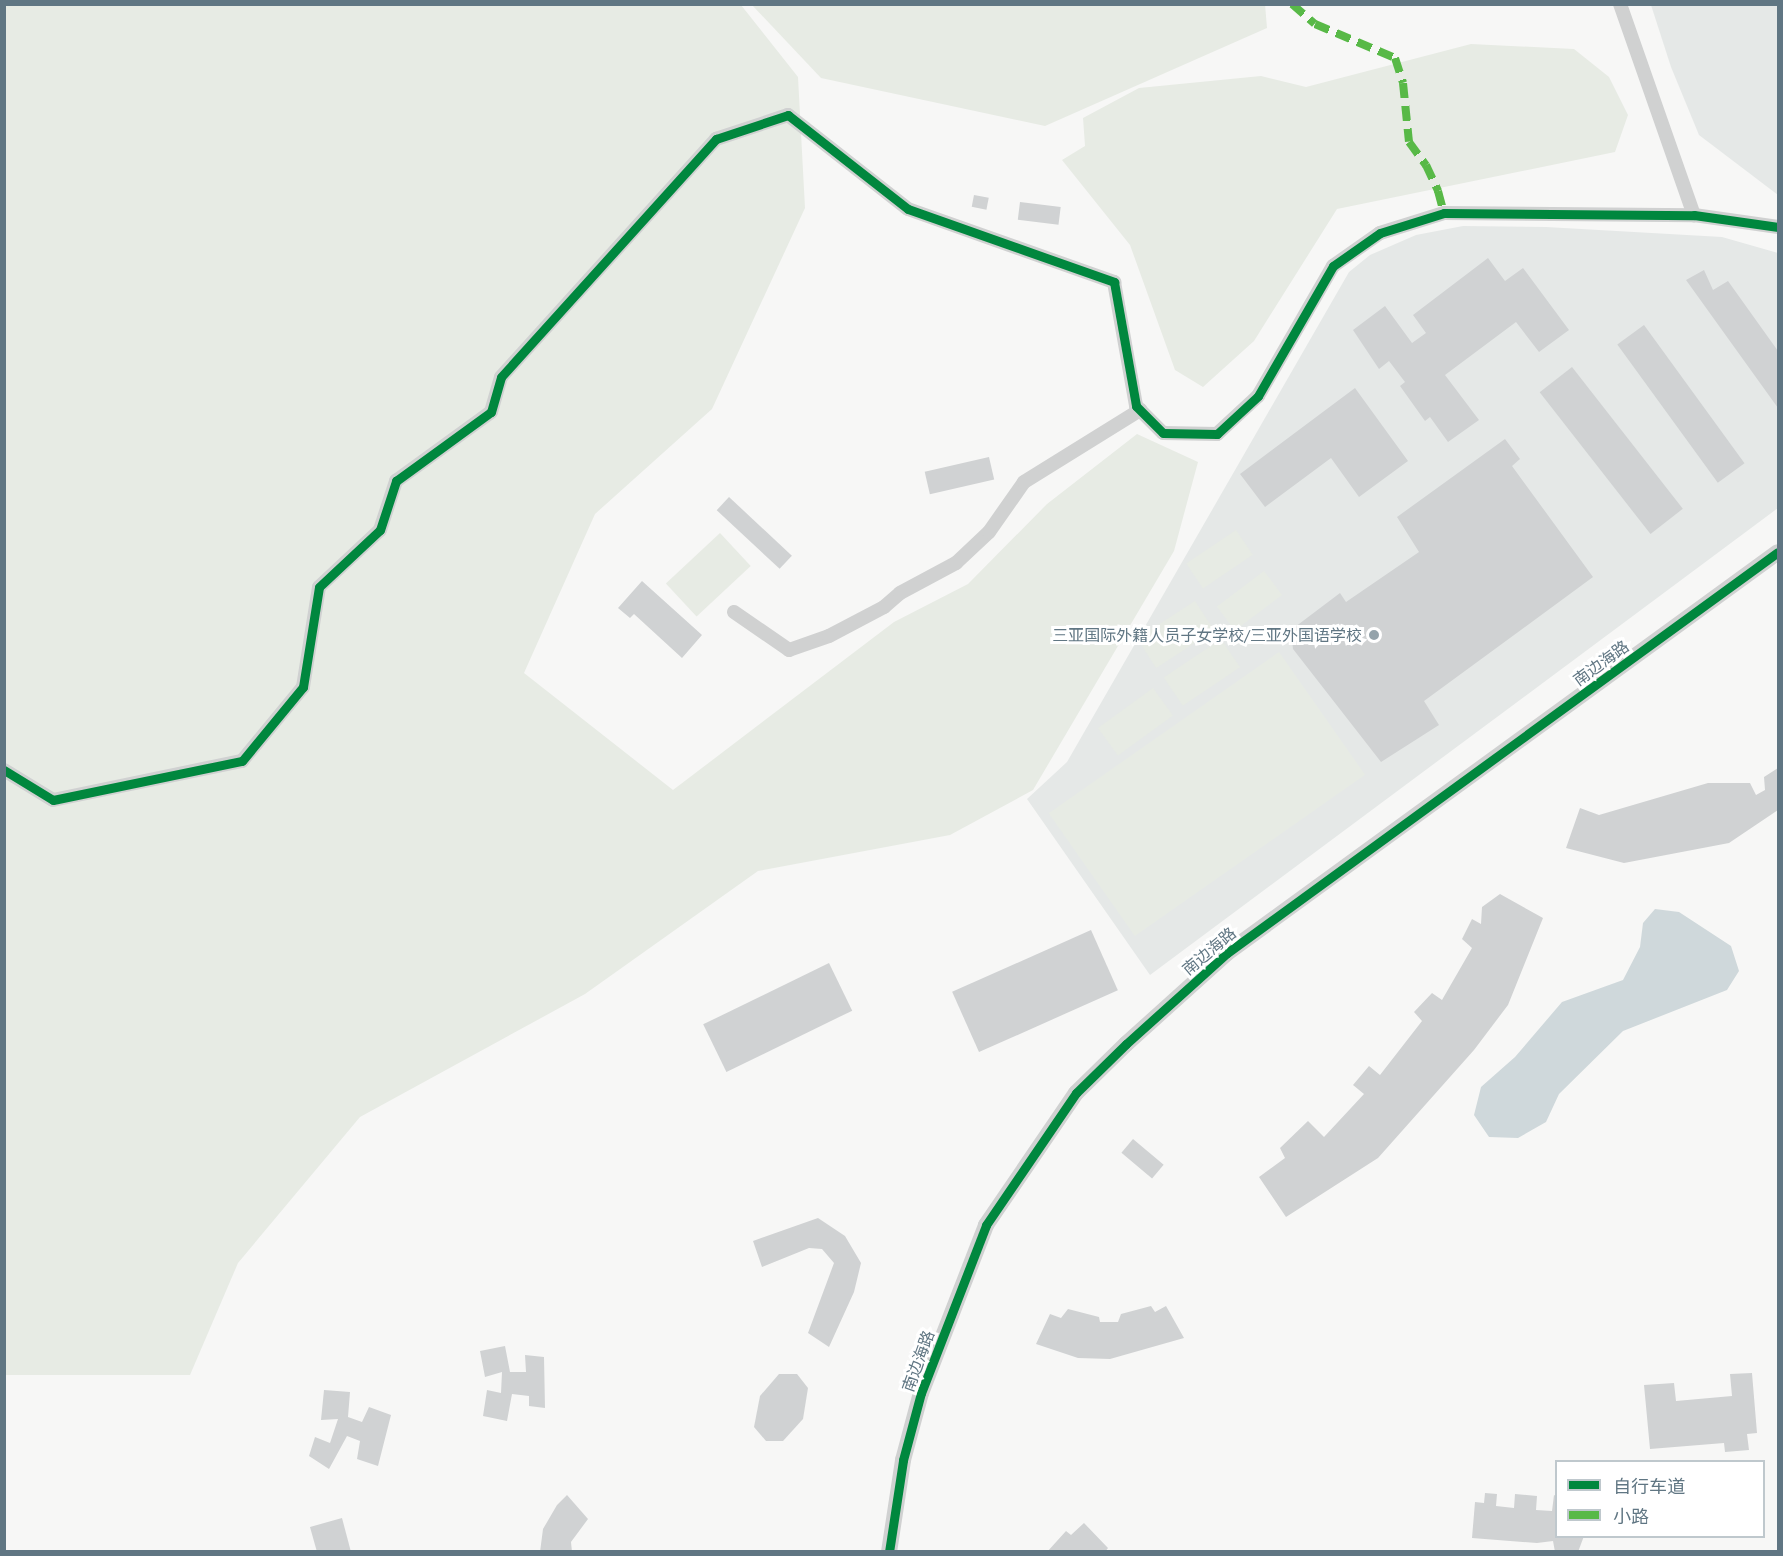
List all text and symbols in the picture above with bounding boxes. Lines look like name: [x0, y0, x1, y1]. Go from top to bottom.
place label: 三亚国际外籍人员子女学校/三亚外国语学校: [1052, 625, 1362, 645]
marker: 三亚国际外籍人员子女学校/三亚外国语学校: [1367, 628, 1381, 642]
street label: 南边海路: [1569, 636, 1633, 690]
street label: 南边海路: [1178, 923, 1240, 979]
street label: 南边海路: [898, 1328, 938, 1394]
legend: [1555, 1460, 1765, 1538]
text: 自行车道: [1613, 1475, 1685, 1498]
text: 小路: [1613, 1505, 1649, 1528]

